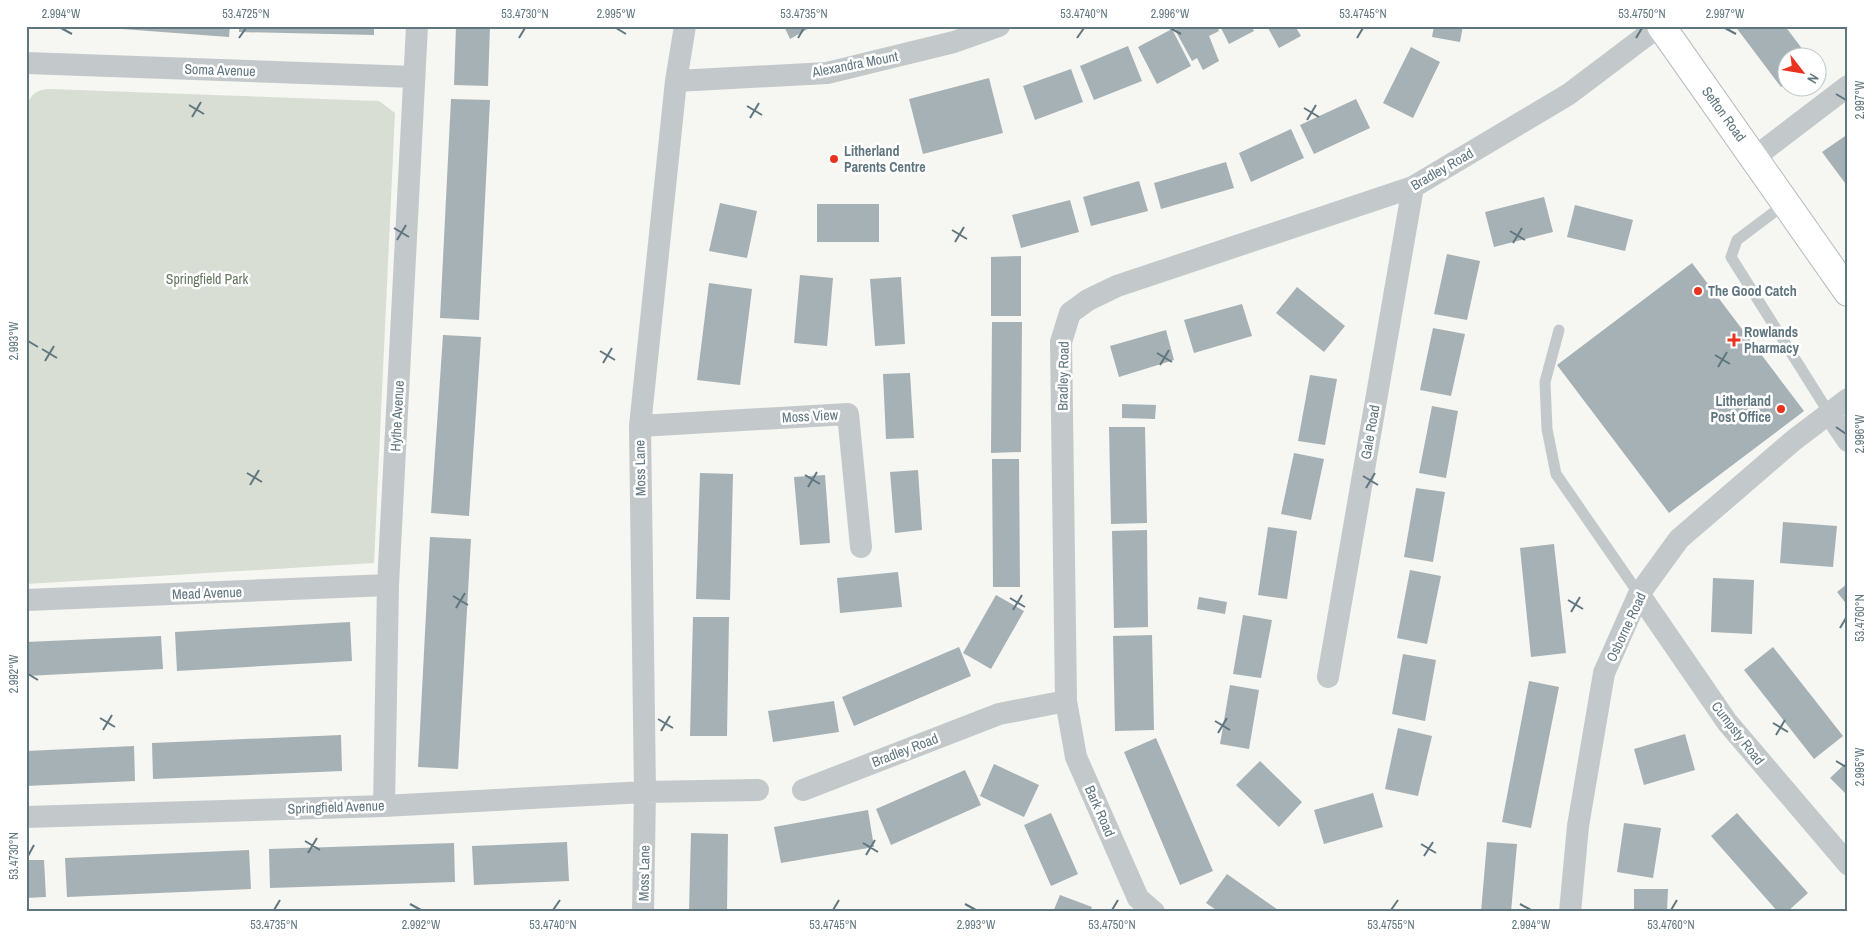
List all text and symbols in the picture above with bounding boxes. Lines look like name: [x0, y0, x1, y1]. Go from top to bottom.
text: 2.994°W: [42, 6, 81, 22]
text: 53.4725°N: [222, 6, 270, 22]
text: 53.4730°N: [501, 6, 549, 22]
text: 2.995°W: [597, 6, 636, 22]
text: 53.4735°N: [780, 6, 828, 22]
text: 53.4740°N: [1060, 6, 1108, 22]
text: 2.996°W: [1151, 6, 1190, 22]
text: 53.4745°N: [1339, 6, 1387, 22]
text: 53.4750°N: [1618, 6, 1666, 22]
text: 2.997°W: [1706, 6, 1745, 22]
street label: Alexandra Mount: [810, 47, 899, 81]
north arrow: [1776, 48, 1826, 98]
street label: Soma Avenue: [184, 60, 256, 80]
text: N: [1803, 71, 1823, 87]
text: 2.997°W: [1852, 80, 1868, 119]
street label: Sefton Road: [1698, 83, 1750, 145]
place label: Litherland Parents Centre: [844, 142, 926, 176]
street label: Bradley Road: [1407, 144, 1477, 194]
marker: Litherland Parents Centre: [828, 153, 840, 165]
park label: Springfield Park: [166, 270, 248, 288]
place label: The Good Catch: [1708, 282, 1797, 300]
marker: The Good Catch: [1692, 285, 1704, 297]
text: 2.993°W: [6, 321, 22, 360]
place label: Rowlands Pharmacy: [1744, 323, 1799, 357]
marker: Rowlands Pharmacy: [1728, 334, 1740, 346]
street label: Bradley Road: [1053, 341, 1073, 411]
street label: Hythe Avenue: [386, 380, 408, 452]
place label: Litherland Post Office: [1710, 392, 1771, 426]
street label: Gale Road: [1356, 403, 1384, 461]
marker: Litherland Post Office: [1775, 403, 1787, 415]
street label: Moss View: [782, 406, 839, 426]
text: 2.996°W: [1852, 414, 1868, 453]
street label: Moss Lane: [631, 440, 649, 496]
street label: Mead Avenue: [172, 583, 242, 603]
street label: Osborne Road: [1602, 589, 1650, 665]
text: 53.4760°N: [1852, 594, 1868, 642]
text: 2.992°W: [6, 654, 22, 693]
street label: Cumpsty Road: [1708, 698, 1768, 768]
street label: Bradley Road: [869, 729, 941, 771]
text: 2.995°W: [1852, 747, 1868, 786]
street label: Bark Road: [1081, 783, 1119, 839]
street label: Springfield Avenue: [287, 796, 385, 818]
text: 53.4730°N: [6, 832, 22, 880]
street label: Moss Lane: [635, 845, 653, 901]
text: 53.4735°N: [250, 917, 298, 933]
text: 2.992°W: [402, 917, 441, 933]
text: 53.4740°N: [529, 917, 577, 933]
text: 53.4745°N: [809, 917, 857, 933]
text: 2.993°W: [957, 917, 996, 933]
text: 53.4750°N: [1088, 917, 1136, 933]
text: 53.4755°N: [1367, 917, 1415, 933]
text: 2.994°W: [1512, 917, 1551, 933]
text: 53.4760°N: [1647, 917, 1695, 933]

